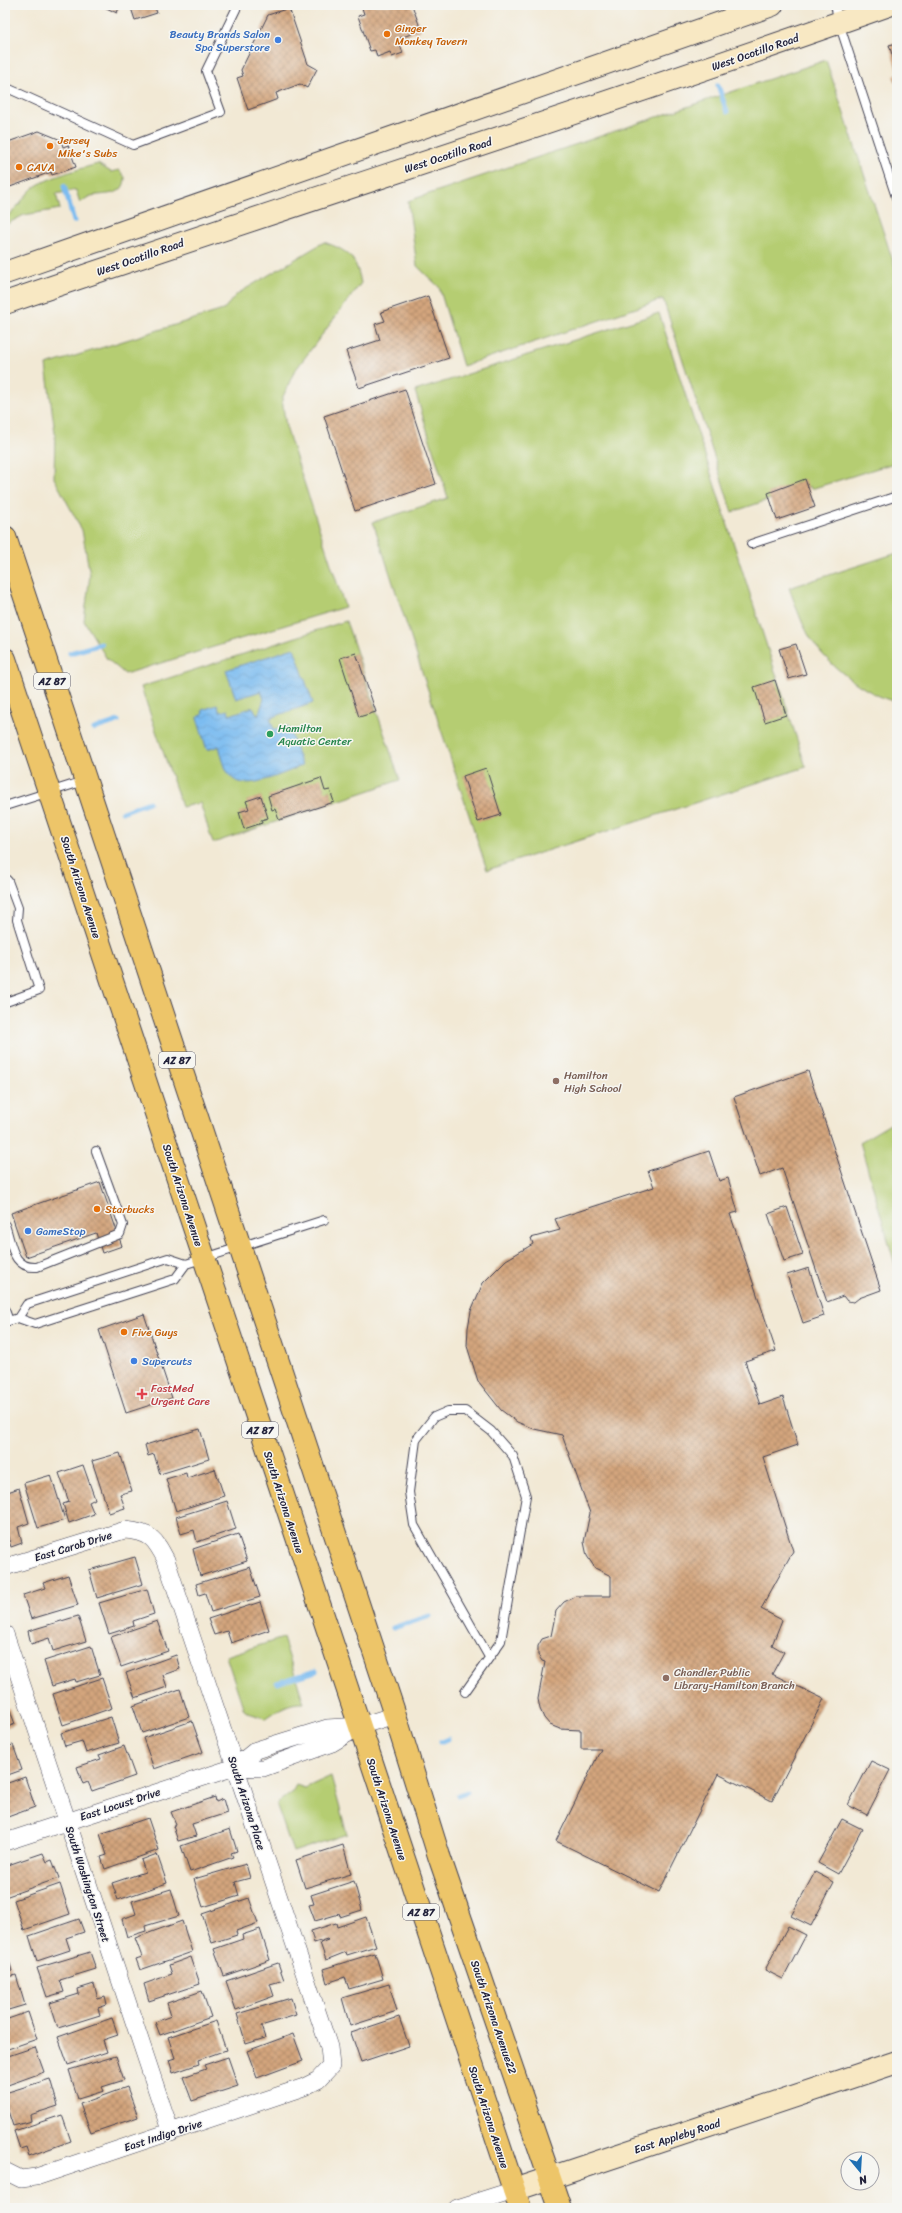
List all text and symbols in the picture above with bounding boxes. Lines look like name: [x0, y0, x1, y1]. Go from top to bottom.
place label: Ginger Monkey Tavern: [395, 19, 467, 51]
place label: Beauty Brands Salon Spa Superstore: [170, 25, 270, 57]
street label: West Ocotillo Road: [709, 28, 803, 76]
marker: Ginger Monkey Tavern: [382, 29, 392, 39]
marker: Beauty Brands Salon Spa Superstore: [273, 35, 283, 45]
place label: Jersey Mike's Subs: [57, 131, 118, 163]
street label: West Ocotillo Road: [402, 132, 496, 179]
marker: Jersey Mike's Subs: [45, 141, 55, 151]
place label: CAVA: [27, 158, 55, 177]
marker: CAVA: [14, 162, 24, 172]
street label: West Ocotillo Road: [94, 233, 188, 281]
road number: AZ 87: [34, 673, 70, 689]
place label: Hamilton Aquatic Center: [277, 719, 352, 751]
marker: Hamilton Aquatic Center: [265, 729, 275, 739]
street label: South Arizona Avenue: [55, 833, 106, 941]
road number: AZ 87: [159, 1052, 195, 1068]
place label: Hamilton High School: [564, 1066, 622, 1098]
marker: Hamilton High School: [551, 1076, 561, 1086]
street label: South Arizona Avenue: [157, 1141, 208, 1249]
place label: Starbucks: [105, 1200, 155, 1219]
marker: Starbucks: [92, 1204, 102, 1214]
place label: GameStop: [36, 1222, 86, 1241]
marker: GameStop: [23, 1226, 33, 1236]
place label: Five Guys: [132, 1323, 178, 1342]
marker: Five Guys: [119, 1327, 129, 1337]
place label: Supercuts: [142, 1352, 193, 1371]
marker: Supercuts: [129, 1356, 139, 1366]
place label: FastMed Urgent Care: [151, 1379, 211, 1411]
marker: FastMed Urgent Care: [136, 1388, 148, 1400]
road number: AZ 87: [242, 1422, 278, 1438]
street label: South Arizona Avenue: [258, 1448, 309, 1556]
street label: East Carob Drive: [32, 1526, 115, 1567]
place label: Chandler Public Library-Hamilton Branch: [674, 1663, 795, 1695]
marker: Chandler Public Library-Hamilton Branch: [661, 1673, 671, 1683]
street label: South Arizona Place: [222, 1754, 271, 1853]
street label: South Arizona Avenue: [361, 1755, 412, 1863]
street label: East Locust Drive: [77, 1782, 163, 1826]
street label: South Washington Street: [60, 1823, 115, 1945]
road number: AZ 87: [403, 1904, 439, 1920]
street label: South Arizona Avenue22: [465, 1958, 522, 2077]
street label: South Arizona Avenue: [463, 2063, 514, 2171]
street label: East Appleby Road: [631, 2113, 724, 2159]
street label: East Indigo Drive: [121, 2114, 205, 2157]
north arrow: [840, 2151, 880, 2191]
text: N: [856, 2170, 870, 2190]

